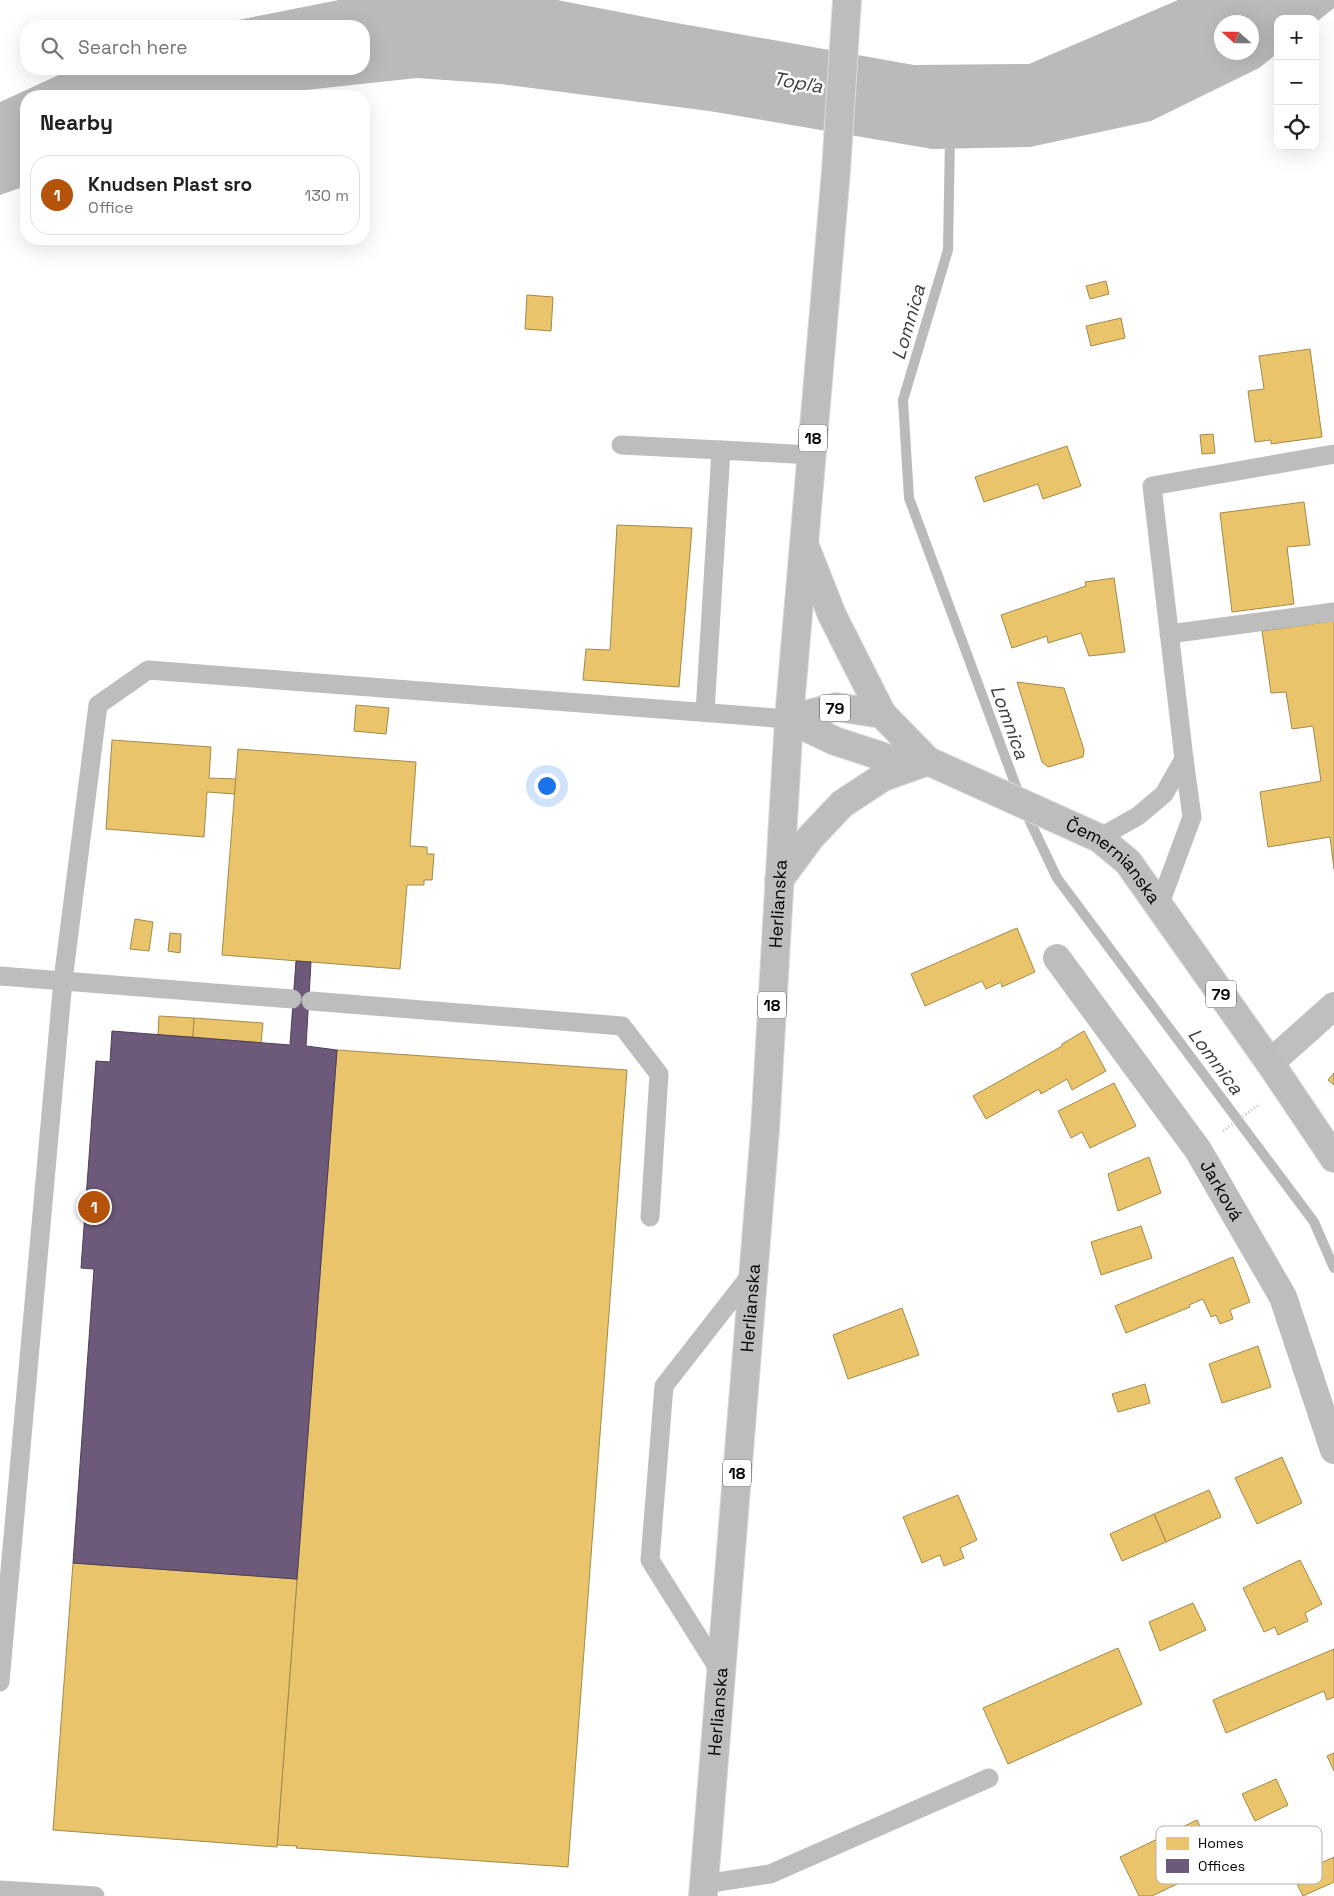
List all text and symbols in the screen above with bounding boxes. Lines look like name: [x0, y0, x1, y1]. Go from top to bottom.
north arrow: [1214, 15, 1259, 60]
map controls: [1274, 15, 1319, 150]
button: +: [1274, 15, 1319, 60]
search box: [20, 20, 370, 75]
icon: search: [38, 34, 66, 62]
text: Search here: [78, 35, 188, 60]
button: −: [1274, 60, 1319, 105]
water label: Topľa: [771, 66, 825, 99]
button: locate: [1274, 105, 1319, 150]
text: Nearby: [40, 109, 113, 136]
text: Knudsen Plast sro: [88, 172, 252, 197]
text: 1: [53, 185, 61, 206]
text: 130 m: [305, 185, 349, 206]
text: Office: [88, 197, 134, 218]
water label: Lomnica: [886, 282, 931, 363]
road number: 18: [799, 424, 827, 452]
water label: Lomnica: [985, 682, 1034, 763]
road number: 79: [820, 694, 850, 721]
your location: [534, 773, 560, 799]
street label: Čemernianska: [1063, 813, 1166, 908]
street label: Herlianska: [764, 859, 792, 949]
road number: 79: [1206, 981, 1236, 1008]
road number: 18: [758, 992, 786, 1018]
water label: Lomnica: [1182, 1023, 1249, 1100]
street label: Jarková: [1195, 1155, 1249, 1225]
pin: 1: [78, 1188, 110, 1226]
street label: Herlianska: [735, 1263, 765, 1353]
road number: 18: [723, 1460, 751, 1486]
street label: Herlianska: [702, 1666, 732, 1757]
legend: [1156, 1826, 1322, 1884]
text: Homes: [1198, 1834, 1244, 1852]
text: Offices: [1198, 1857, 1245, 1875]

